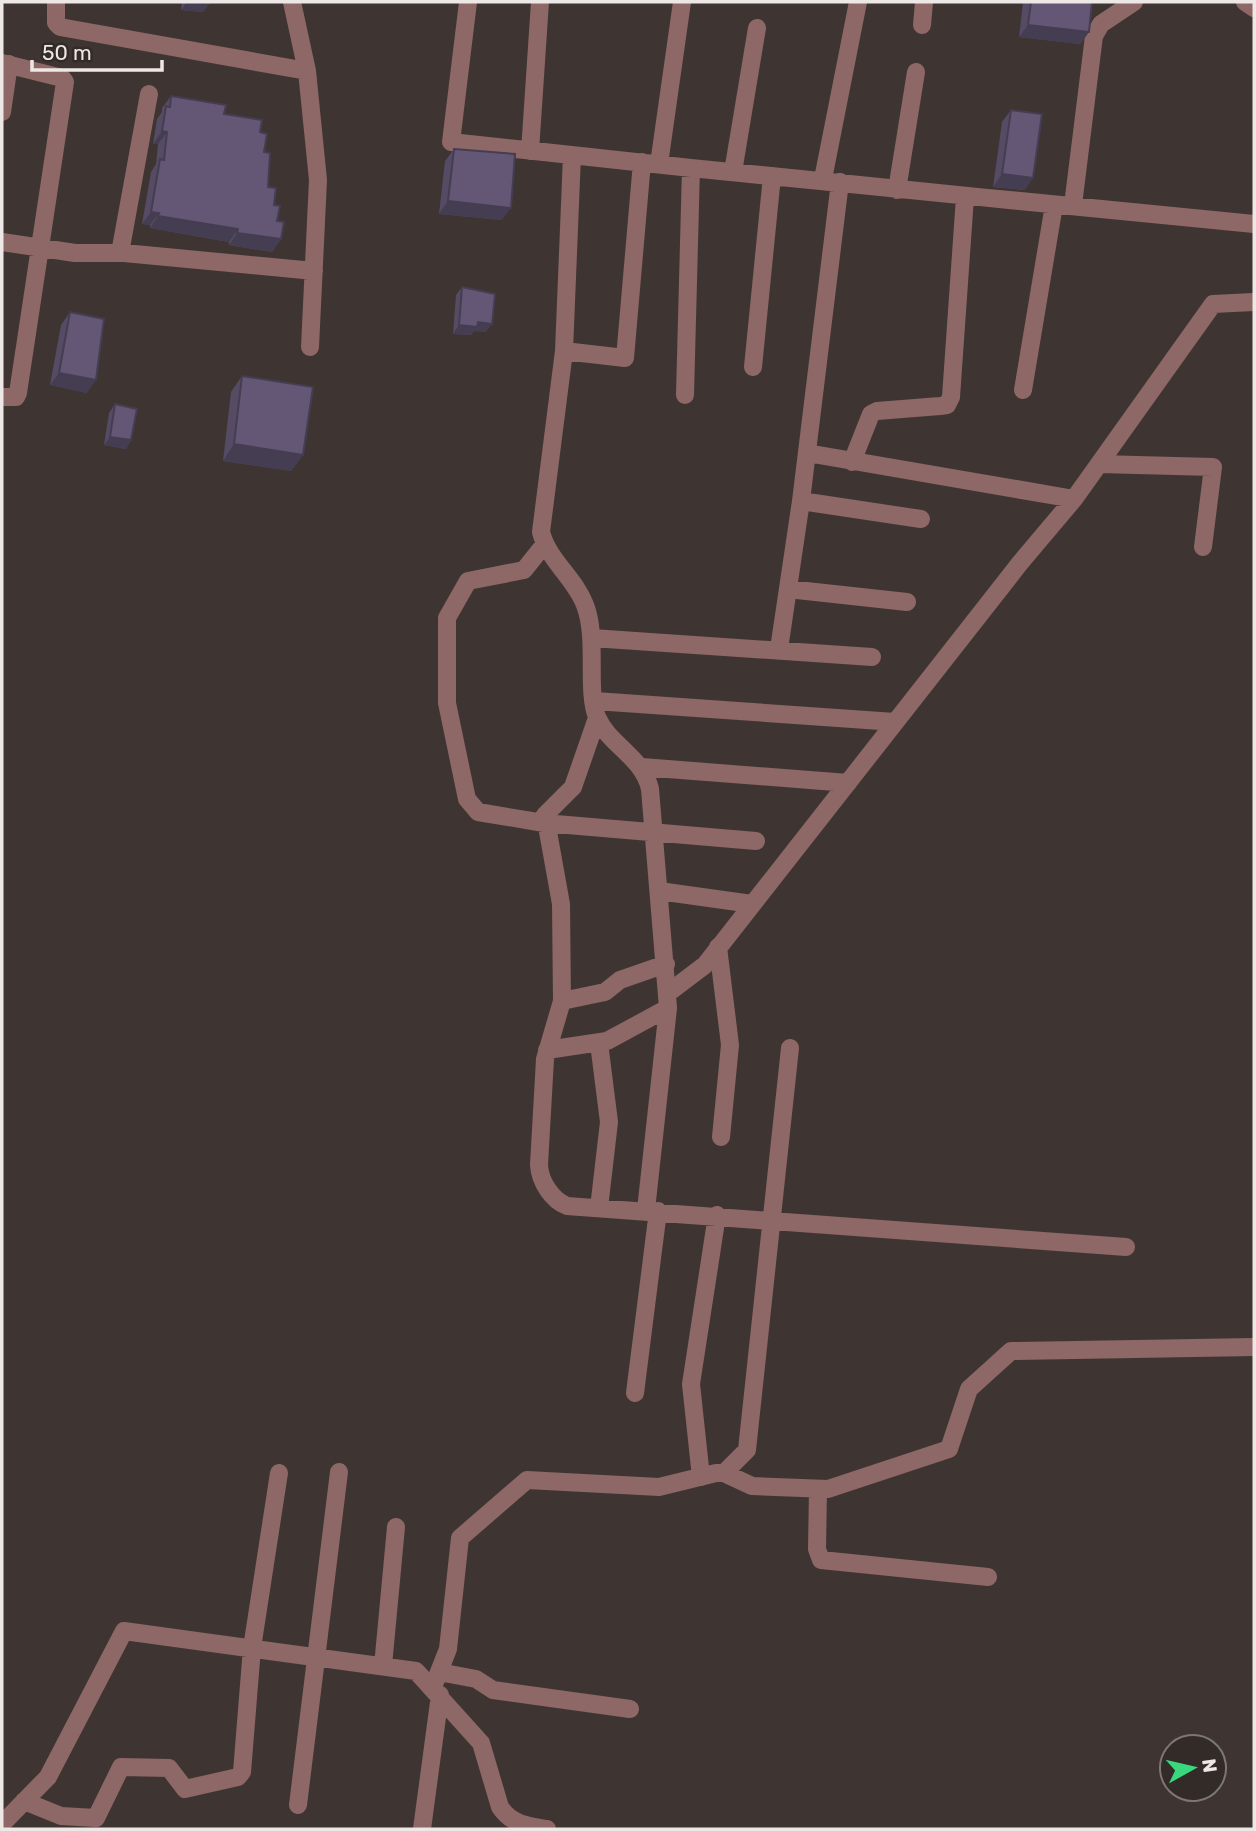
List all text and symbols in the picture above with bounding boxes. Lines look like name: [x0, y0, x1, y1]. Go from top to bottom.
scale bar: [32, 28, 161, 72]
text: 50 m: [42, 40, 92, 65]
north arrow: [1158, 1733, 1228, 1803]
text: N: [1197, 1757, 1222, 1774]

